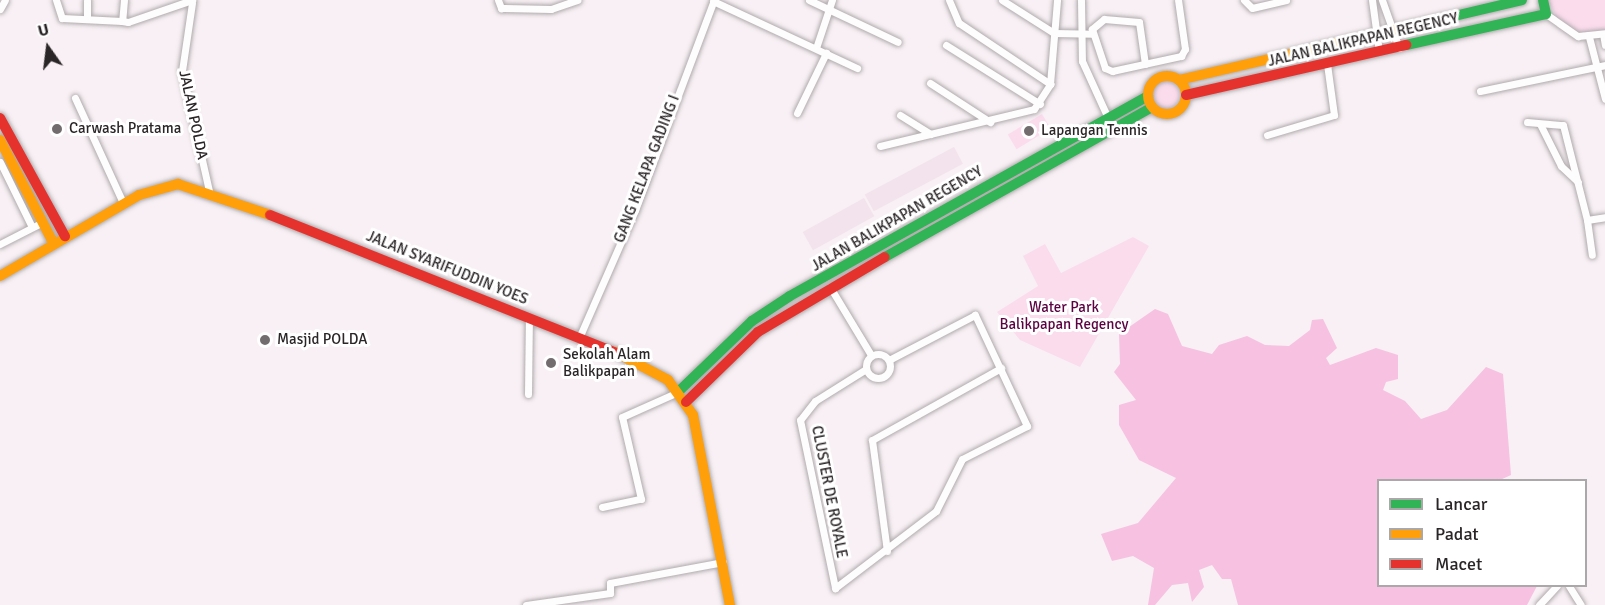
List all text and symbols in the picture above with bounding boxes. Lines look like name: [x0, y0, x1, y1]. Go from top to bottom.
street label: JALAN BALIKPAPAN REGENCY: [1266, 9, 1460, 71]
north arrow: [18, 18, 78, 78]
text: U: [36, 20, 51, 42]
street label: JALAN POLDA: [175, 69, 211, 161]
street label: GANG KELAPA GADING I: [611, 93, 683, 245]
place label: Carwash Pratama: [69, 120, 181, 138]
marker: Carwash Pratama: [50, 122, 64, 136]
place label: Lapangan Tennis: [1041, 122, 1148, 140]
marker: Lapangan Tennis: [1022, 124, 1036, 138]
street label: JALAN BALIKPAPAN REGENCY: [808, 163, 986, 275]
street label: JALAN SYARIFUDDIN YOES: [364, 227, 530, 309]
park label: Water Park Balikpapan Regency: [999, 298, 1129, 333]
place label: Masjid POLDA: [277, 331, 368, 349]
marker: Masjid POLDA: [258, 333, 272, 347]
place label: Sekolah Alam Balikpapan: [563, 345, 650, 380]
marker: Sekolah Alam Balikpapan: [544, 356, 558, 370]
street label: CLUSTER DE ROYALE: [807, 424, 851, 560]
legend: [1377, 479, 1587, 587]
text: Lancar: [1435, 493, 1487, 515]
text: Padat: [1435, 523, 1479, 545]
text: Macet: [1435, 553, 1482, 575]

